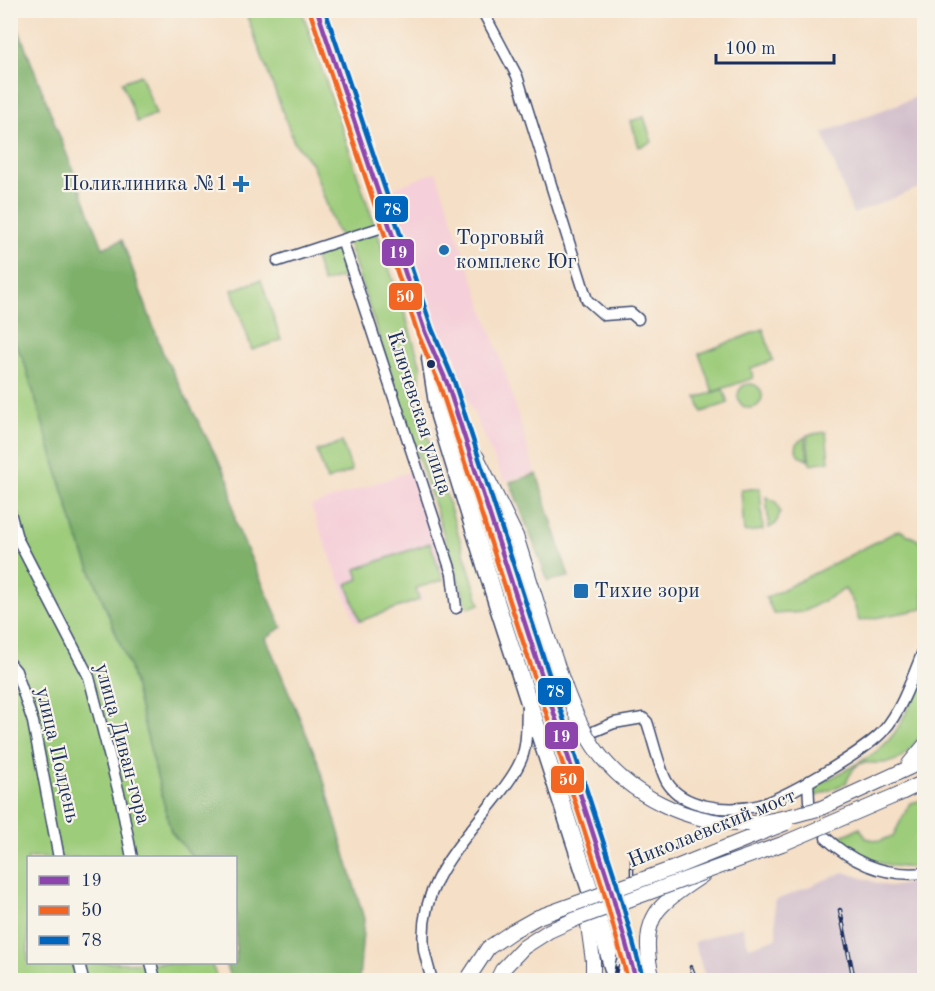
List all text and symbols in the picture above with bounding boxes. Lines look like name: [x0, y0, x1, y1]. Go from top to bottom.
scale bar: [716, 27, 834, 65]
text: 100 m: [725, 40, 776, 58]
place label: Поликлиника №1: [63, 174, 228, 195]
marker: Поликлиника №1: [232, 175, 250, 193]
line badge: 78: [374, 195, 409, 223]
text: 78: [383, 203, 401, 219]
place label: Торговый комплекс Юг: [456, 228, 577, 273]
line badge: 19: [381, 238, 415, 267]
marker: Торговый комплекс Юг: [437, 243, 451, 257]
text: 19: [389, 246, 407, 262]
line badge: 50: [388, 282, 423, 311]
text: 50: [396, 290, 414, 306]
street label: Ключевская улица: [383, 329, 455, 497]
unlabelled marker: [425, 358, 437, 370]
place label: Тихие зори: [594, 581, 700, 602]
marker: Тихие зори: [572, 582, 590, 600]
street label: улица Диван-гора: [90, 661, 154, 827]
line badge: 78: [537, 677, 572, 706]
street label: улица Полдень: [31, 685, 83, 825]
text: 78: [546, 685, 564, 701]
line badge: 19: [544, 721, 579, 750]
text: 19: [552, 730, 570, 746]
line badge: 50: [550, 765, 585, 794]
text: 50: [559, 773, 577, 789]
street label: Николаевский мост: [625, 786, 799, 872]
legend: [27, 856, 237, 964]
text: 19: [81, 872, 102, 890]
text: 50: [81, 902, 102, 920]
text: 78: [81, 932, 102, 950]

